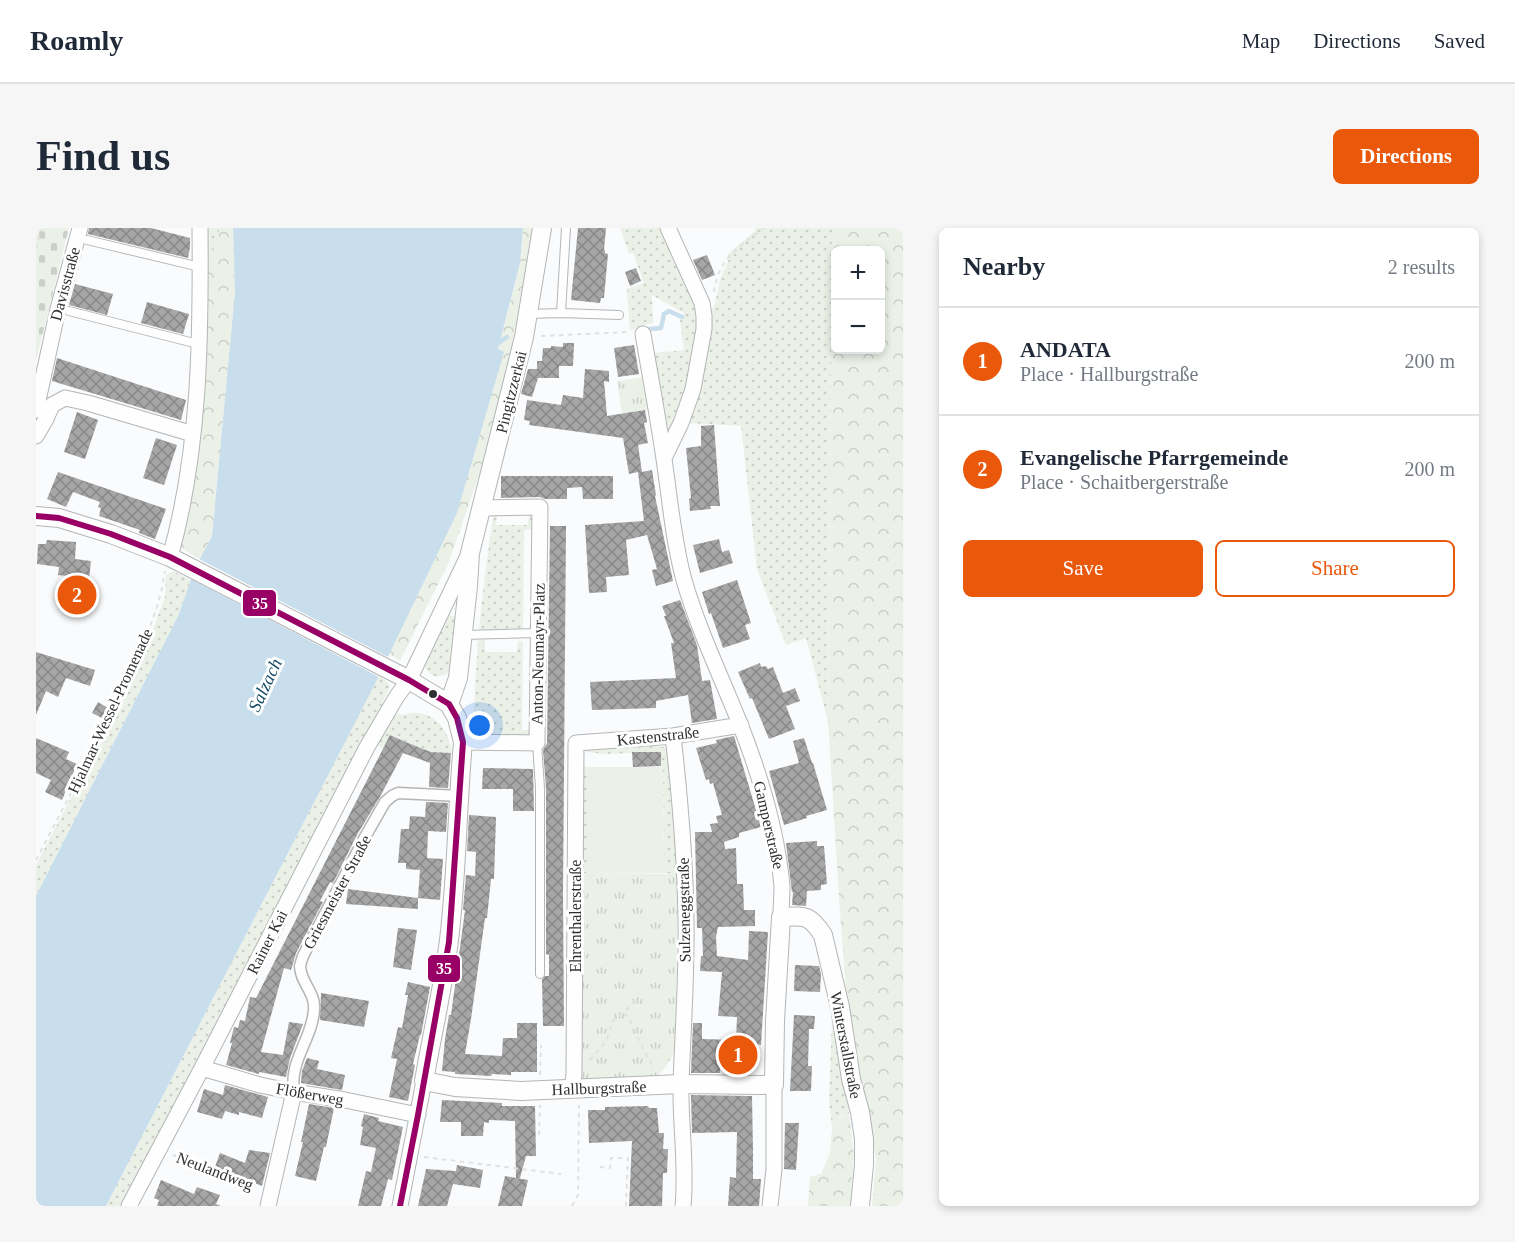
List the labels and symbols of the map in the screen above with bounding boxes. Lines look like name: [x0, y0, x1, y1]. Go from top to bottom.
street label: Davisstraße: [47, 245, 83, 323]
street label: Pingitzzerkai: [493, 348, 531, 435]
pin: 2: [58, 572, 96, 617]
street label: Anton-Neumayr-Platz: [528, 583, 549, 725]
line badge: 35: [242, 589, 277, 617]
text: 35: [252, 595, 268, 612]
street label: Hjalmar-Wessel-Promenade: [64, 626, 157, 796]
water label: Salzach: [244, 655, 286, 715]
unlabelled marker: [427, 688, 439, 700]
your location: [465, 711, 494, 740]
street label: Kastenstraße: [616, 723, 700, 749]
street label: Gamperstraße: [750, 779, 787, 871]
street label: Griesmeister Straße: [300, 832, 374, 952]
street label: Sulzeneggstraße: [675, 857, 694, 963]
street label: Ehrenthalerstraße: [567, 860, 584, 972]
street label: Rainer Kai: [244, 907, 291, 977]
line badge: 35: [427, 954, 461, 983]
text: 35: [436, 960, 452, 977]
street label: Winterstallstraße: [827, 990, 865, 1100]
pin: 1: [718, 1032, 758, 1078]
street label: Hallburgstraße: [551, 1078, 647, 1099]
street label: Flößerweg: [275, 1080, 345, 1109]
street label: Neulandweg: [174, 1149, 256, 1194]

